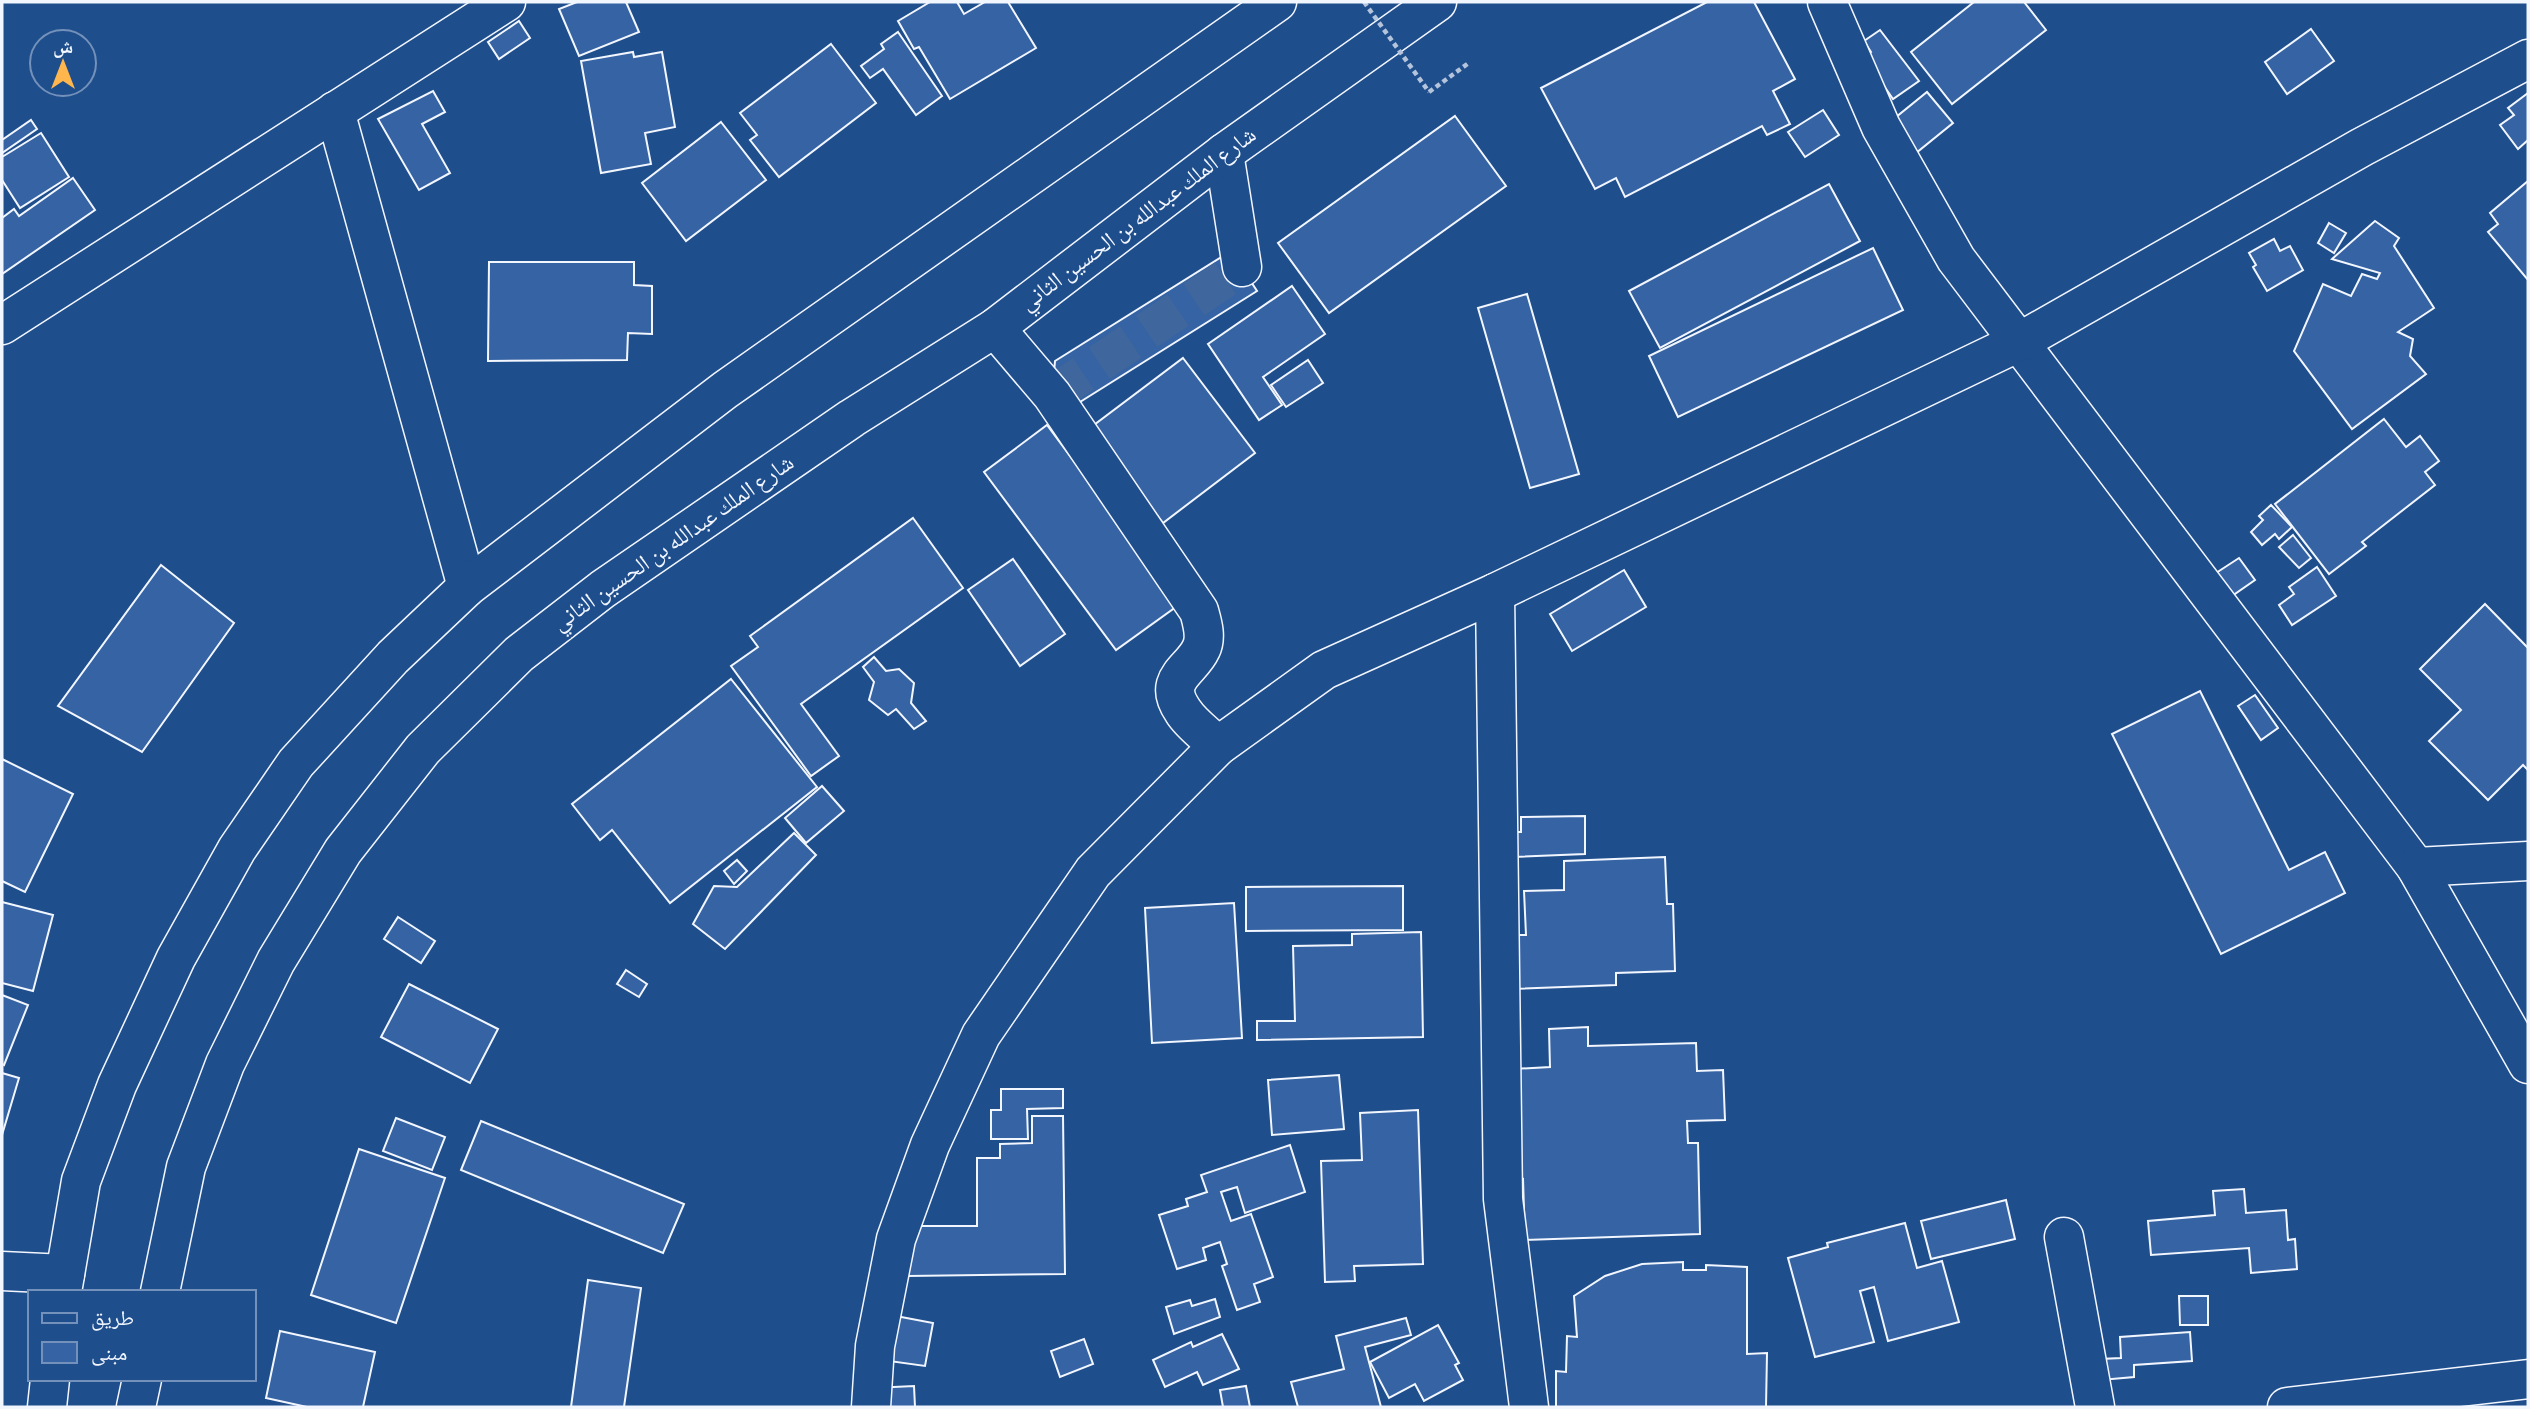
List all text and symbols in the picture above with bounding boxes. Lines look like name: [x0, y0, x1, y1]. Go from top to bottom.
north arrow: [28, 28, 98, 98]
text: ش: [53, 36, 73, 59]
street label: شارع الملك عبدالله بن الحسين الثاني: [1014, 121, 1264, 320]
street label: شارع الملك عبدالله بن الحسين الثاني: [547, 449, 802, 641]
legend: [28, 1290, 256, 1381]
text: طريق: [91, 1306, 134, 1331]
text: مبنى: [91, 1341, 127, 1366]

